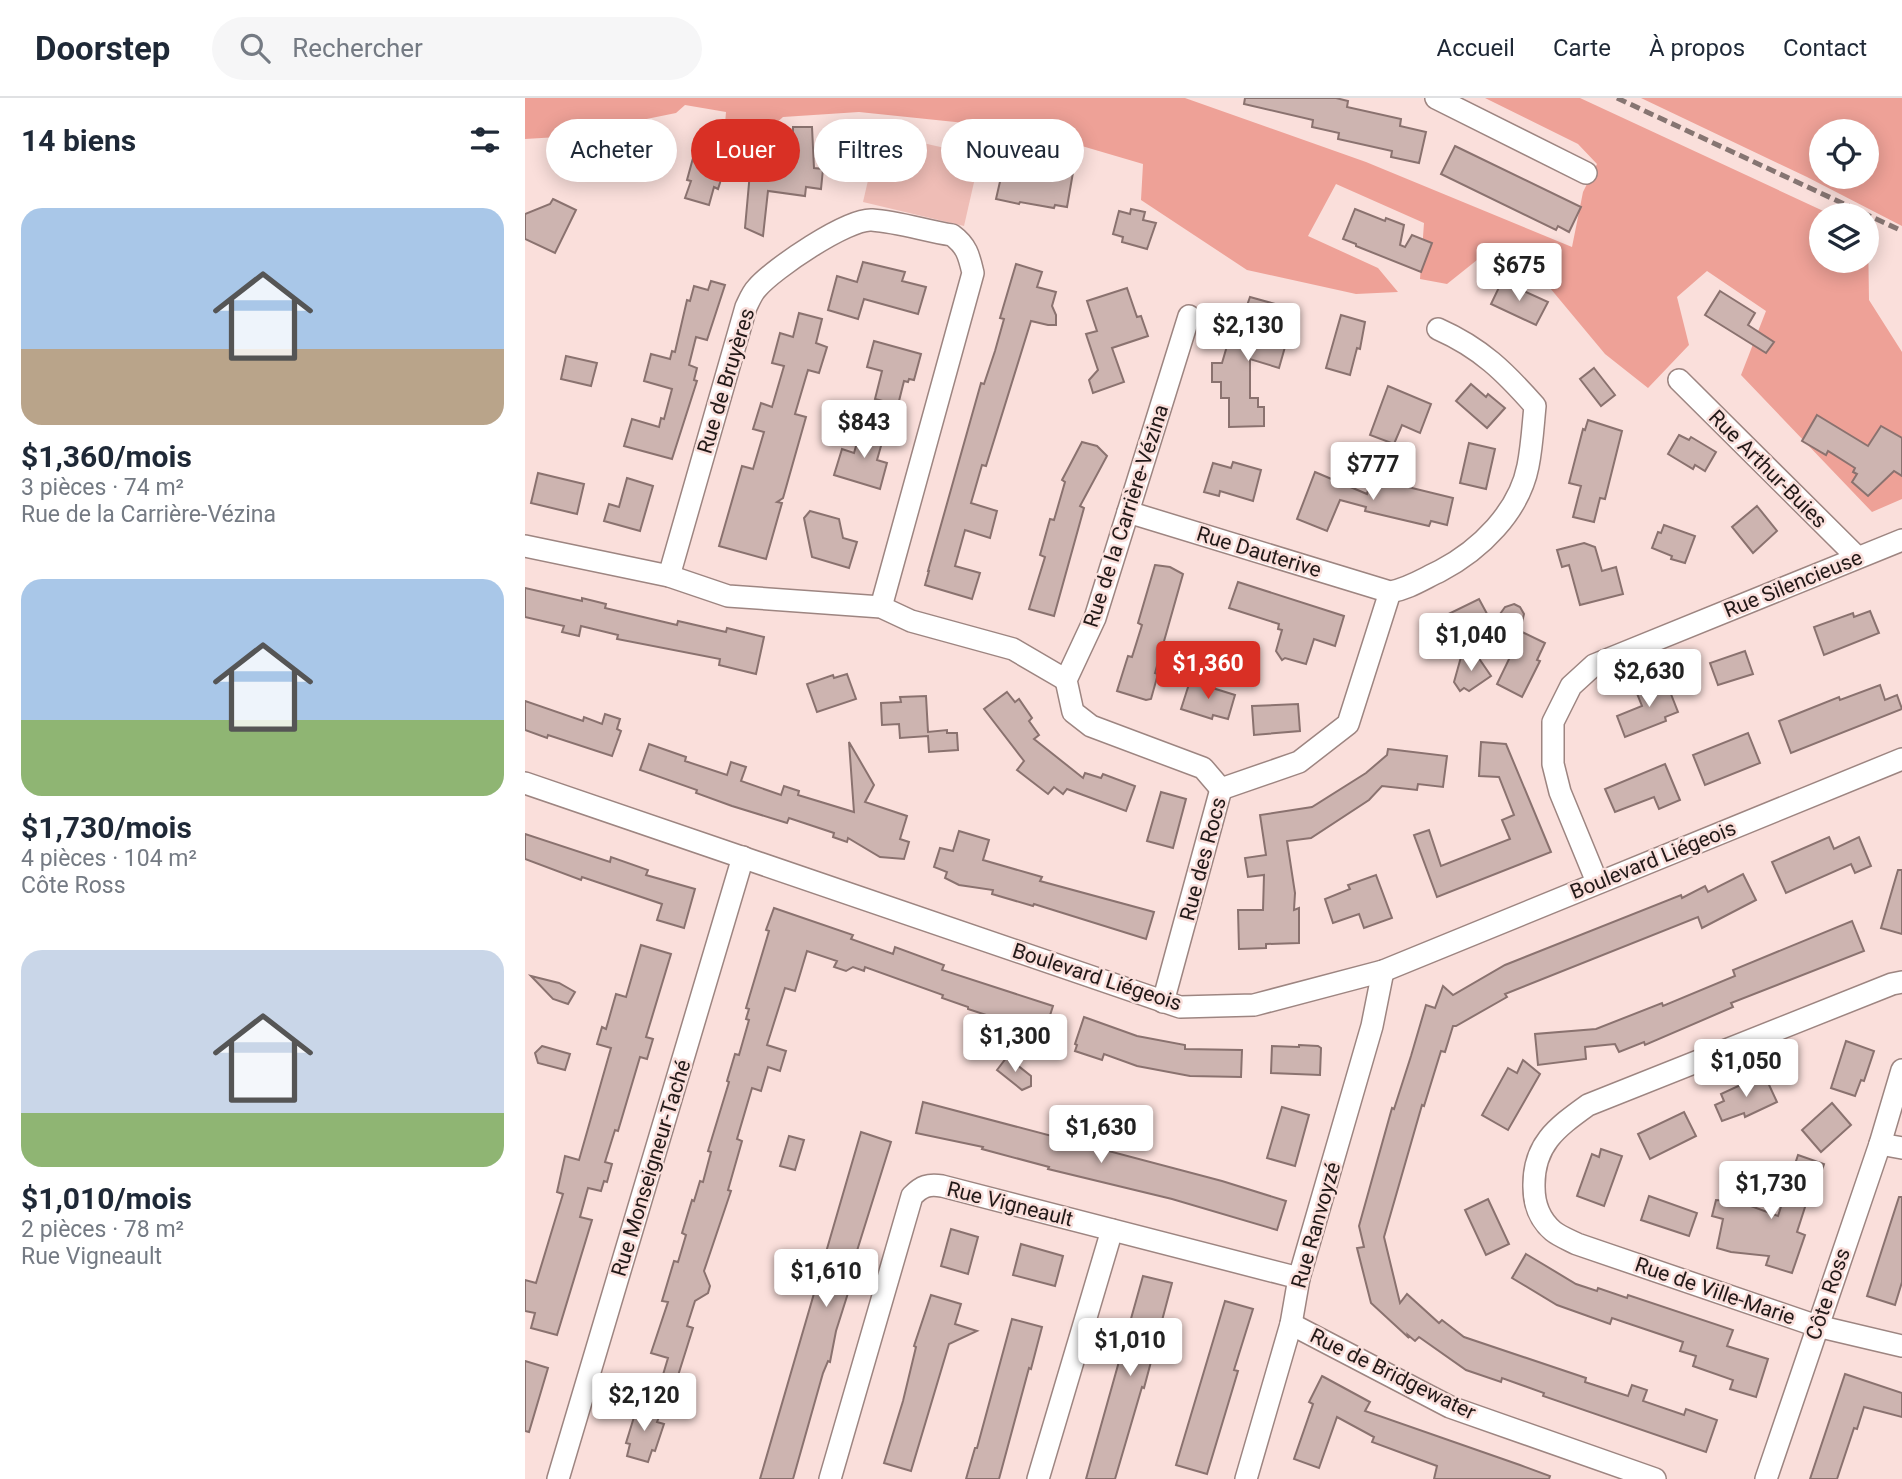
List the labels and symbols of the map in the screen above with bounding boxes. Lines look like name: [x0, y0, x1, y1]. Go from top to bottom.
pin: $675: [1478, 244, 1560, 303]
pin: $2,130: [1191, 303, 1305, 363]
street label: Rue de Bruyères: [692, 305, 760, 457]
pin: $843: [823, 400, 905, 460]
street label: Rue de la Carrière-Vézina: [1079, 402, 1173, 630]
street label: Rue Arthur-Buies: [1704, 405, 1832, 533]
pin: $777: [1332, 442, 1414, 502]
street label: Rue Dauterive: [1194, 522, 1324, 582]
street label: Rue Silencieuse: [1720, 545, 1866, 623]
pin: $1,040: [1414, 614, 1528, 673]
pin: $1,360: [1151, 642, 1265, 701]
pin: $2,630: [1592, 650, 1706, 709]
street label: Rue des Rocs: [1175, 795, 1231, 923]
street label: Boulevard Liégeois: [1567, 816, 1739, 904]
street label: Boulevard Liégeois: [1009, 938, 1185, 1016]
pin: $1,300: [958, 1014, 1072, 1074]
pin: $1,050: [1689, 1040, 1803, 1099]
street label: Rue Monseigneur-Taché: [607, 1057, 695, 1279]
pin: $1,630: [1044, 1105, 1158, 1165]
street label: Rue Ranvoyzé: [1287, 1159, 1345, 1291]
pin: $1,730: [1714, 1162, 1828, 1221]
street label: Rue Vigneault: [945, 1177, 1076, 1231]
street label: Côte Ross: [1801, 1245, 1855, 1343]
pin: $1,610: [769, 1250, 883, 1309]
street label: Rue de Ville-Marie: [1632, 1252, 1798, 1330]
pin: $1,010: [1073, 1318, 1187, 1378]
street label: Rue de Bridgewater: [1306, 1323, 1480, 1425]
pin: $2,120: [587, 1374, 701, 1433]

